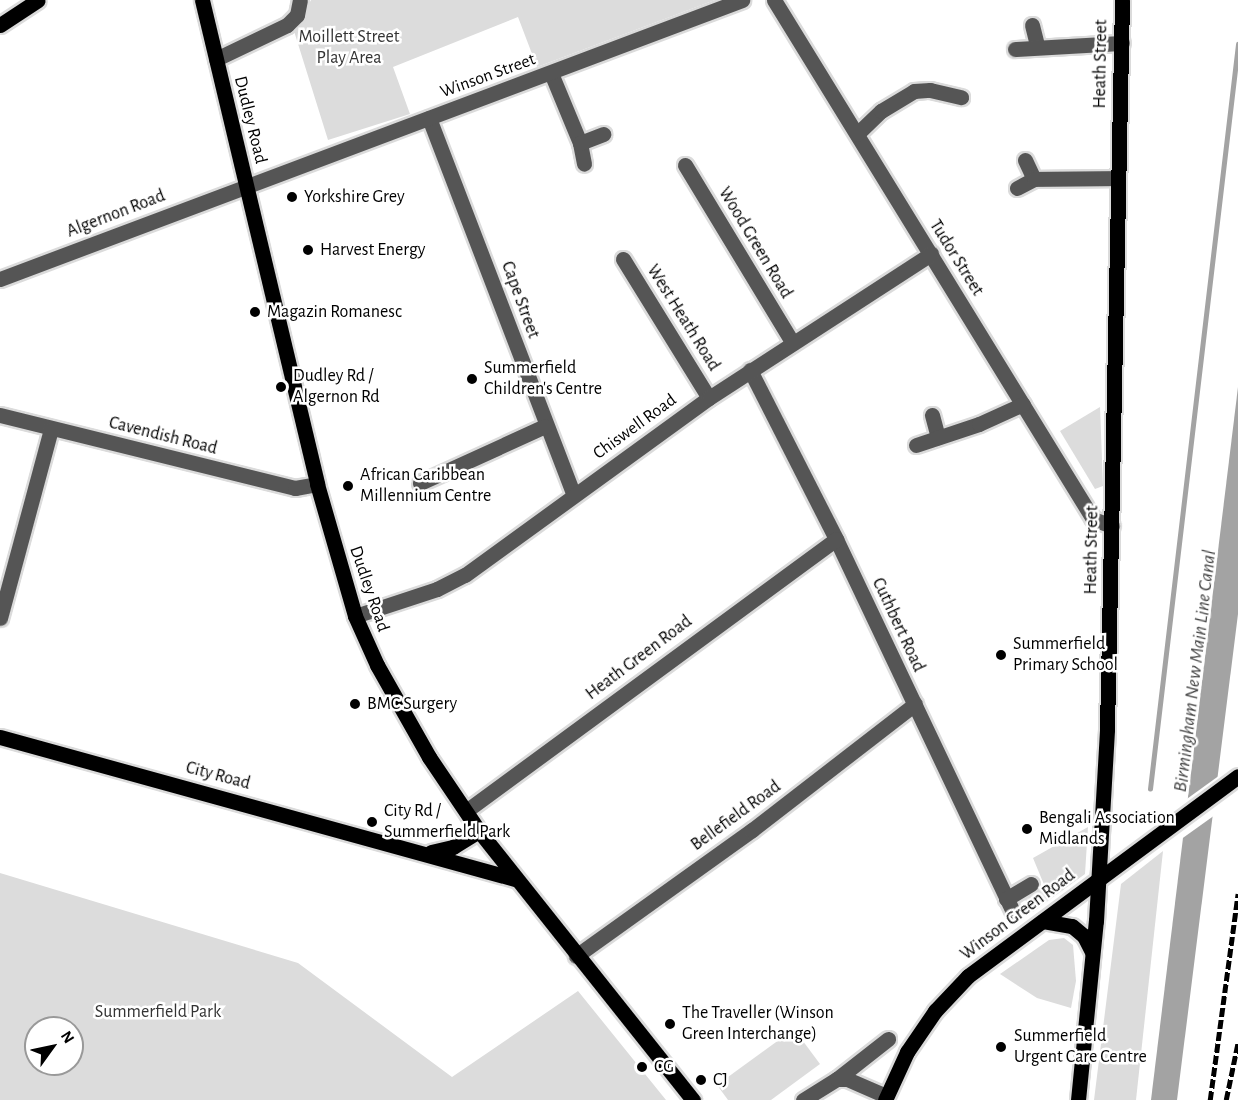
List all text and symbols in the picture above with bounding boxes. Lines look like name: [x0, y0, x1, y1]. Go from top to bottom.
street label: Heath Street: [1089, 19, 1113, 109]
park label: Moillett Street Play Area: [298, 27, 400, 70]
street label: Winson Street: [437, 49, 539, 103]
street label: Dudley Road: [229, 74, 271, 166]
street label: Wood Green Road: [713, 183, 797, 303]
street label: Algernon Road: [64, 185, 168, 243]
place label: Yorkshire Grey: [304, 186, 405, 208]
marker: Yorkshire Grey: [285, 190, 299, 204]
street label: Tudor Street: [924, 216, 988, 300]
place label: Harvest Energy: [320, 239, 425, 261]
marker: Harvest Energy: [301, 243, 315, 257]
street label: Cape Street: [496, 258, 544, 342]
street label: West Heath Road: [642, 261, 724, 375]
place label: Magazin Romanesc: [267, 301, 402, 323]
marker: Magazin Romanesc: [248, 305, 262, 319]
place label: Summerfield Children's Centre: [484, 358, 602, 400]
place label: Dudley Rd / Algernon Rd: [293, 366, 380, 409]
marker: Summerfield Children's Centre: [465, 372, 479, 386]
marker: Dudley Rd / Algernon Rd: [274, 380, 288, 394]
street label: Chiswell Road: [589, 390, 681, 464]
street label: Cavendish Road: [107, 412, 219, 460]
place label: African Caribbean Millennium Centre: [360, 465, 491, 508]
marker: African Caribbean Millennium Centre: [341, 479, 355, 493]
street label: Heath Street: [1080, 505, 1104, 595]
street label: Dudley Road: [344, 543, 394, 635]
water label: Birmingham New Main Line Canal: [1168, 548, 1222, 794]
street label: Cuthbert Road: [867, 575, 929, 675]
street label: Heath Green Road: [582, 611, 696, 705]
place label: Summerfield Primary School: [1013, 634, 1118, 676]
marker: Summerfield Primary School: [994, 648, 1008, 662]
place label: BMC Surgery: [367, 693, 457, 715]
marker: BMC Surgery: [348, 697, 362, 711]
street label: City Road: [183, 757, 253, 795]
street label: Bellefield Road: [687, 776, 785, 856]
place label: City Rd / Summerfield Park: [384, 801, 510, 844]
place label: Bengali Association Midlands: [1039, 808, 1175, 850]
marker: City Rd / Summerfield Park: [365, 815, 379, 829]
marker: Bengali Association Midlands: [1020, 822, 1034, 836]
street label: Winson Green Road: [956, 865, 1080, 965]
park label: Summerfield Park: [95, 1001, 221, 1023]
place label: The Traveller (Winson Green Interchange): [682, 1003, 834, 1046]
north arrow: [24, 1016, 84, 1076]
marker: The Traveller (Winson Green Interchange): [663, 1017, 677, 1031]
place label: Summerfield Urgent Care Centre: [1014, 1026, 1147, 1068]
text: N: [58, 1028, 77, 1046]
marker: Summerfield Urgent Care Centre: [992, 1038, 1010, 1056]
place label: CG: [654, 1056, 674, 1078]
marker: CG: [635, 1060, 649, 1074]
place label: CJ: [713, 1069, 728, 1091]
marker: CJ: [694, 1073, 708, 1087]

